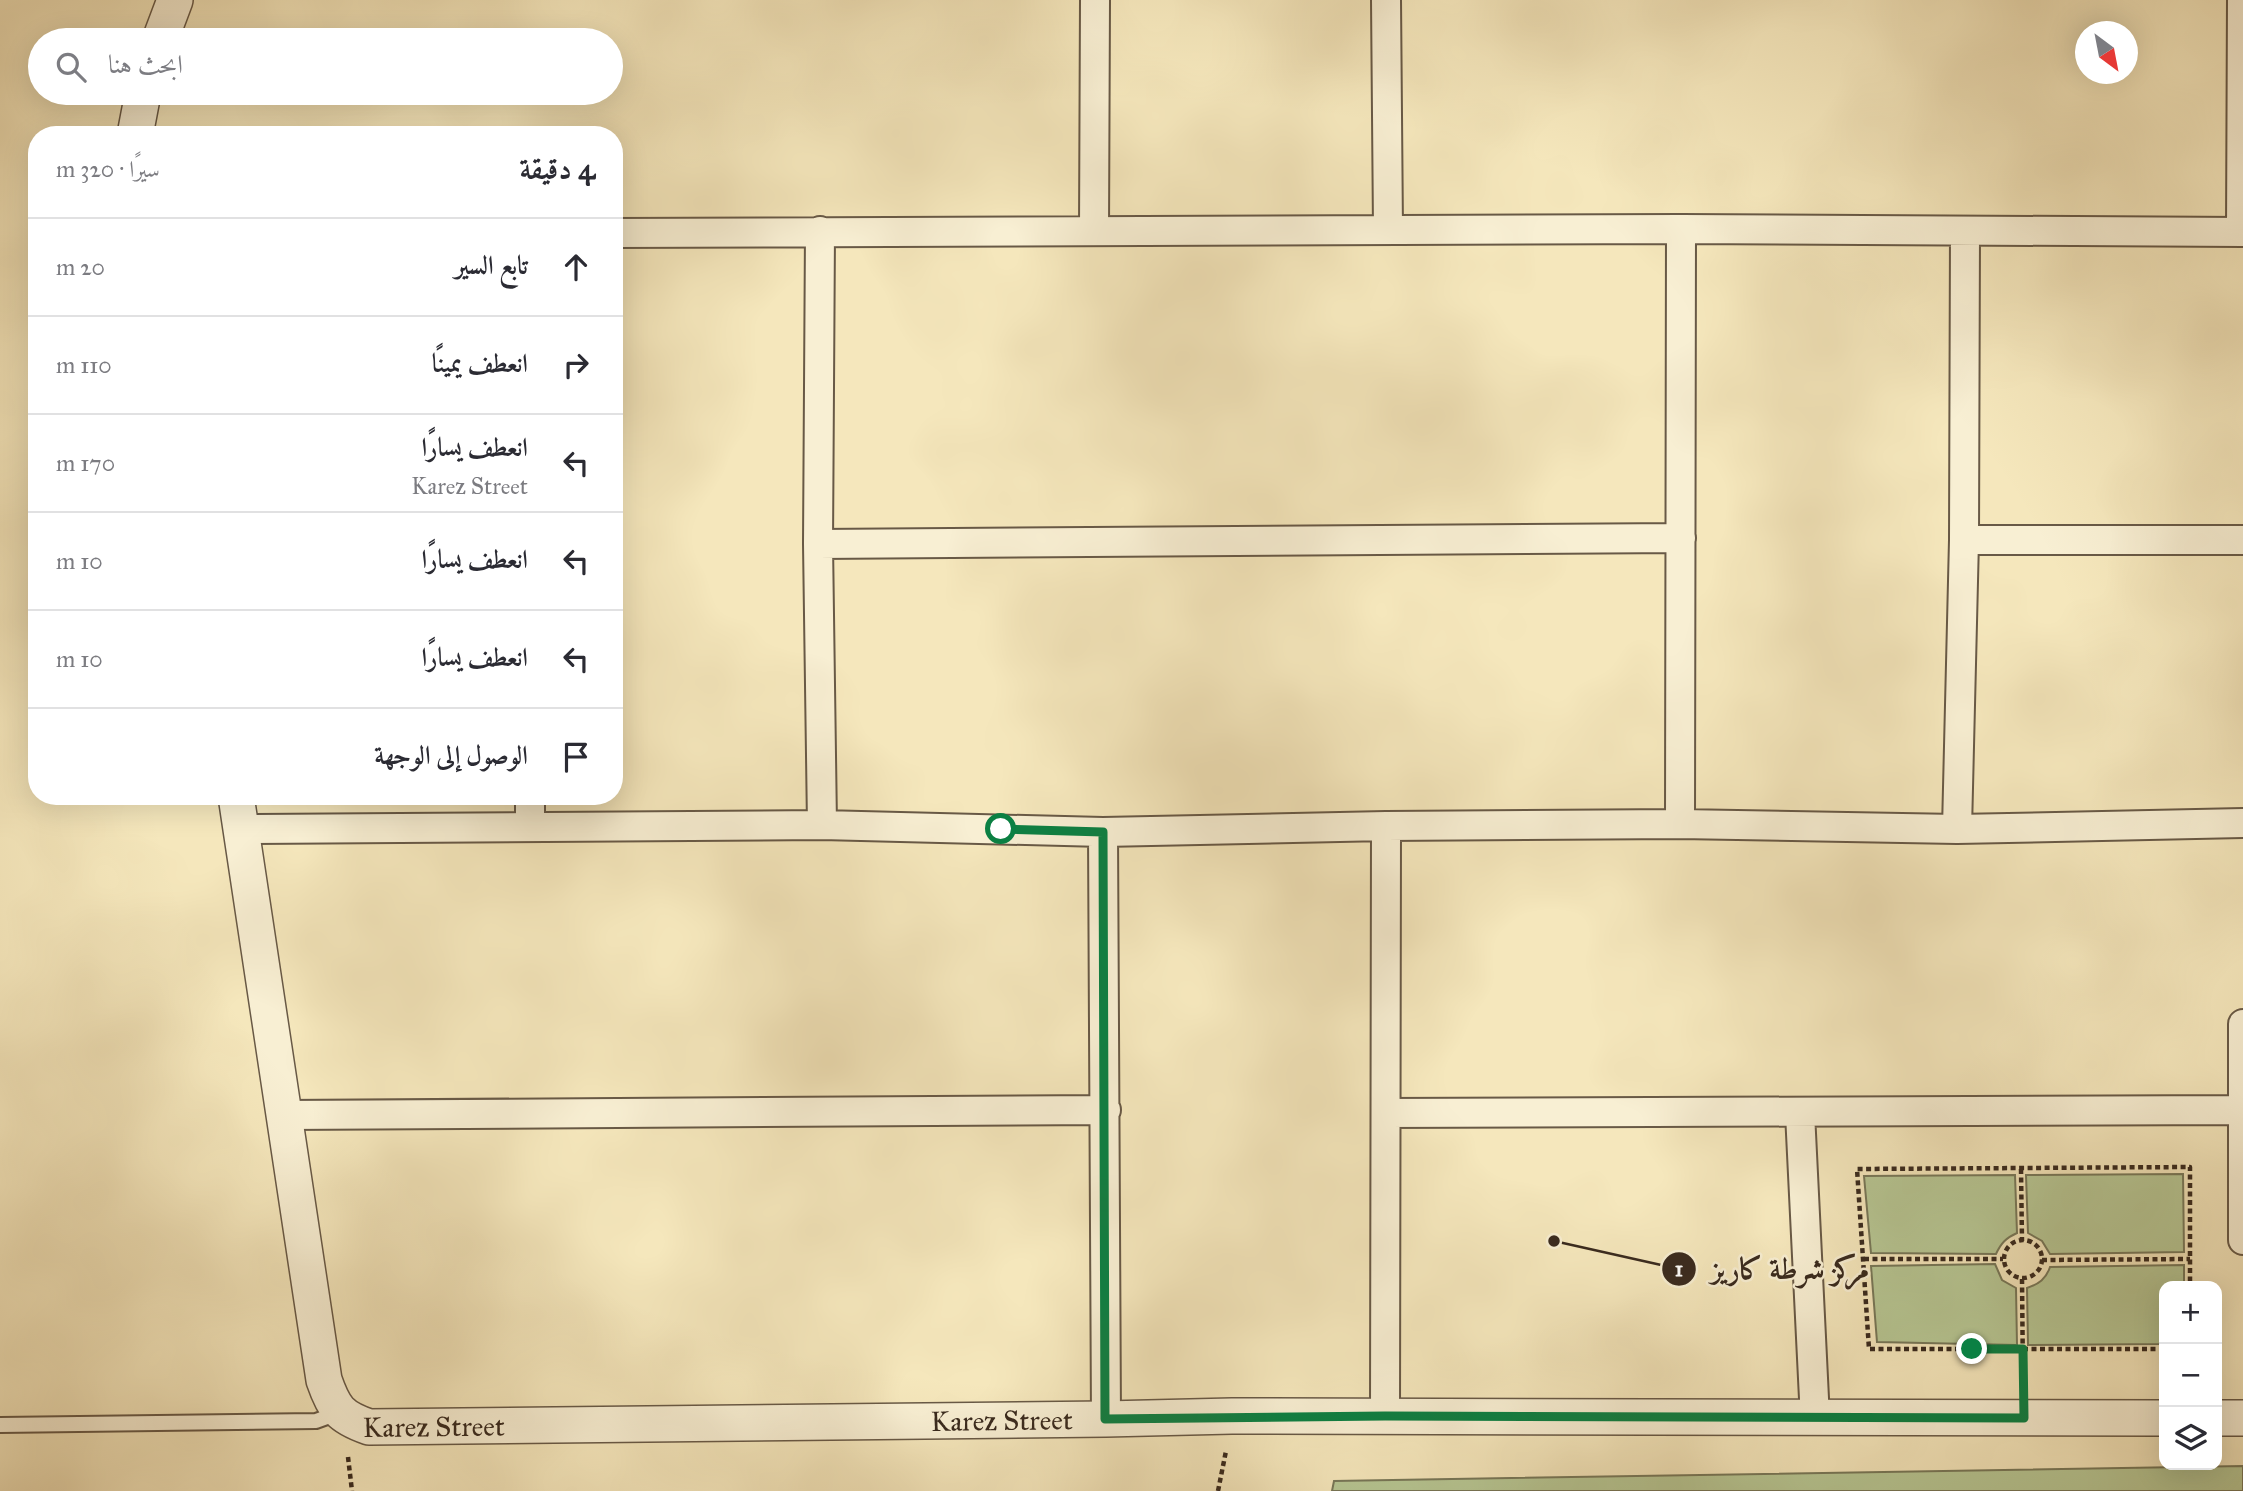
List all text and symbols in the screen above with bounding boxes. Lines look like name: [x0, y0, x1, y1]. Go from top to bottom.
north arrow: [2075, 21, 2138, 84]
search box: [28, 28, 623, 105]
icon: search: [52, 48, 90, 86]
text: ابحث هنا: [108, 48, 183, 80]
text: 4 دقيقة: [519, 151, 595, 187]
text: سيرًا · 320 m: [56, 155, 160, 183]
icon: ahead: [557, 248, 595, 286]
text: تابع السير: [455, 249, 528, 281]
text: 20 m: [56, 253, 105, 281]
icon: right: [557, 346, 595, 384]
text: انعطف يمينًا: [432, 347, 528, 379]
text: 110 m: [56, 351, 112, 379]
text: انعطف يسارًا: [421, 431, 528, 463]
icon: left: [557, 444, 595, 482]
text: 170 m: [56, 449, 115, 477]
text: Karez Street: [411, 472, 528, 500]
icon: left: [557, 542, 595, 580]
text: انعطف يسارًا: [421, 543, 528, 575]
text: 10 m: [56, 547, 103, 575]
icon: left: [557, 640, 595, 678]
text: انعطف يسارًا: [421, 641, 528, 673]
text: 10 m: [56, 645, 103, 673]
icon: arrive: [557, 738, 595, 776]
text: الوصول إلى الوجهة: [374, 739, 528, 771]
route start: [985, 813, 1016, 844]
callout: مركز شرطة كاريز: [1662, 1243, 1883, 1294]
text: مركز شرطة كاريز: [1708, 1251, 1869, 1290]
text: 1: [1675, 1256, 1683, 1282]
map controls: [2159, 1281, 2222, 1470]
button: +: [2159, 1281, 2222, 1344]
route end: [1956, 1333, 1987, 1364]
button: −: [2159, 1344, 2222, 1407]
street label: Karez Street: [930, 1402, 1073, 1439]
button: layers: [2159, 1407, 2222, 1470]
street label: Karez Street: [362, 1409, 505, 1445]

